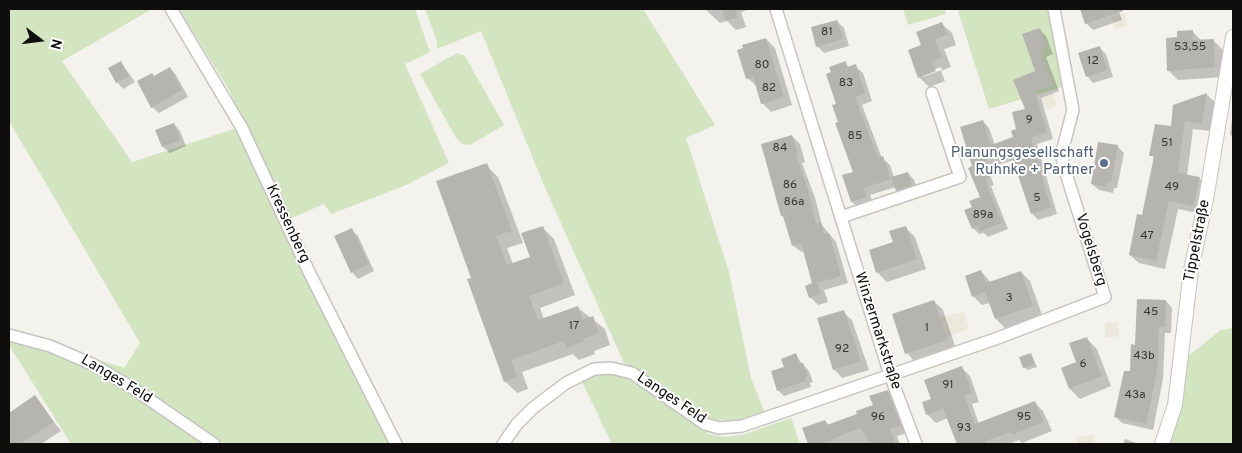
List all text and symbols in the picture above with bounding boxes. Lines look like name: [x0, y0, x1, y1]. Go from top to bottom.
north arrow: [15, 15, 65, 65]
house number: 81: [821, 26, 833, 40]
text: N: [45, 37, 64, 51]
house number: 53,55: [1174, 41, 1206, 55]
house number: 12: [1087, 55, 1099, 69]
house number: 80: [755, 59, 769, 73]
house number: 83: [839, 77, 853, 91]
house number: 82: [762, 82, 776, 96]
house number: 9: [1025, 114, 1033, 128]
house number: 85: [848, 130, 862, 144]
house number: 51: [1161, 137, 1173, 151]
house number: 84: [773, 142, 787, 156]
place label: Planungsgesellschaft Ruhnke + Partner: [951, 145, 1094, 180]
marker: Planungsgesellschaft Ruhnke + Partner: [1098, 157, 1110, 169]
house number: 86: [783, 179, 797, 193]
house number: 49: [1165, 181, 1179, 195]
street label: Kressenberg: [261, 182, 313, 266]
house number: 5: [1033, 192, 1041, 206]
house number: 86a: [784, 196, 804, 210]
street label: Tippelstraße: [1181, 198, 1215, 284]
house number: 89a: [973, 209, 993, 223]
street label: Vogelsberg: [1070, 211, 1110, 289]
house number: 47: [1140, 230, 1154, 244]
street label: Winzermarkstraße: [850, 270, 904, 392]
house number: 3: [1005, 292, 1013, 306]
house number: 45: [1144, 306, 1158, 320]
house number: 17: [569, 320, 579, 334]
house number: 1: [925, 322, 929, 336]
house number: 92: [835, 343, 849, 357]
house number: 43b: [1133, 350, 1155, 364]
street label: Langes Feld: [77, 352, 155, 408]
house number: 6: [1079, 358, 1087, 372]
street label: Langes Feld: [633, 369, 709, 429]
house number: 91: [942, 379, 954, 393]
house number: 43a: [1124, 389, 1146, 403]
house number: 96: [871, 411, 885, 425]
house number: 95: [1017, 411, 1031, 425]
house number: 93: [957, 422, 971, 436]

